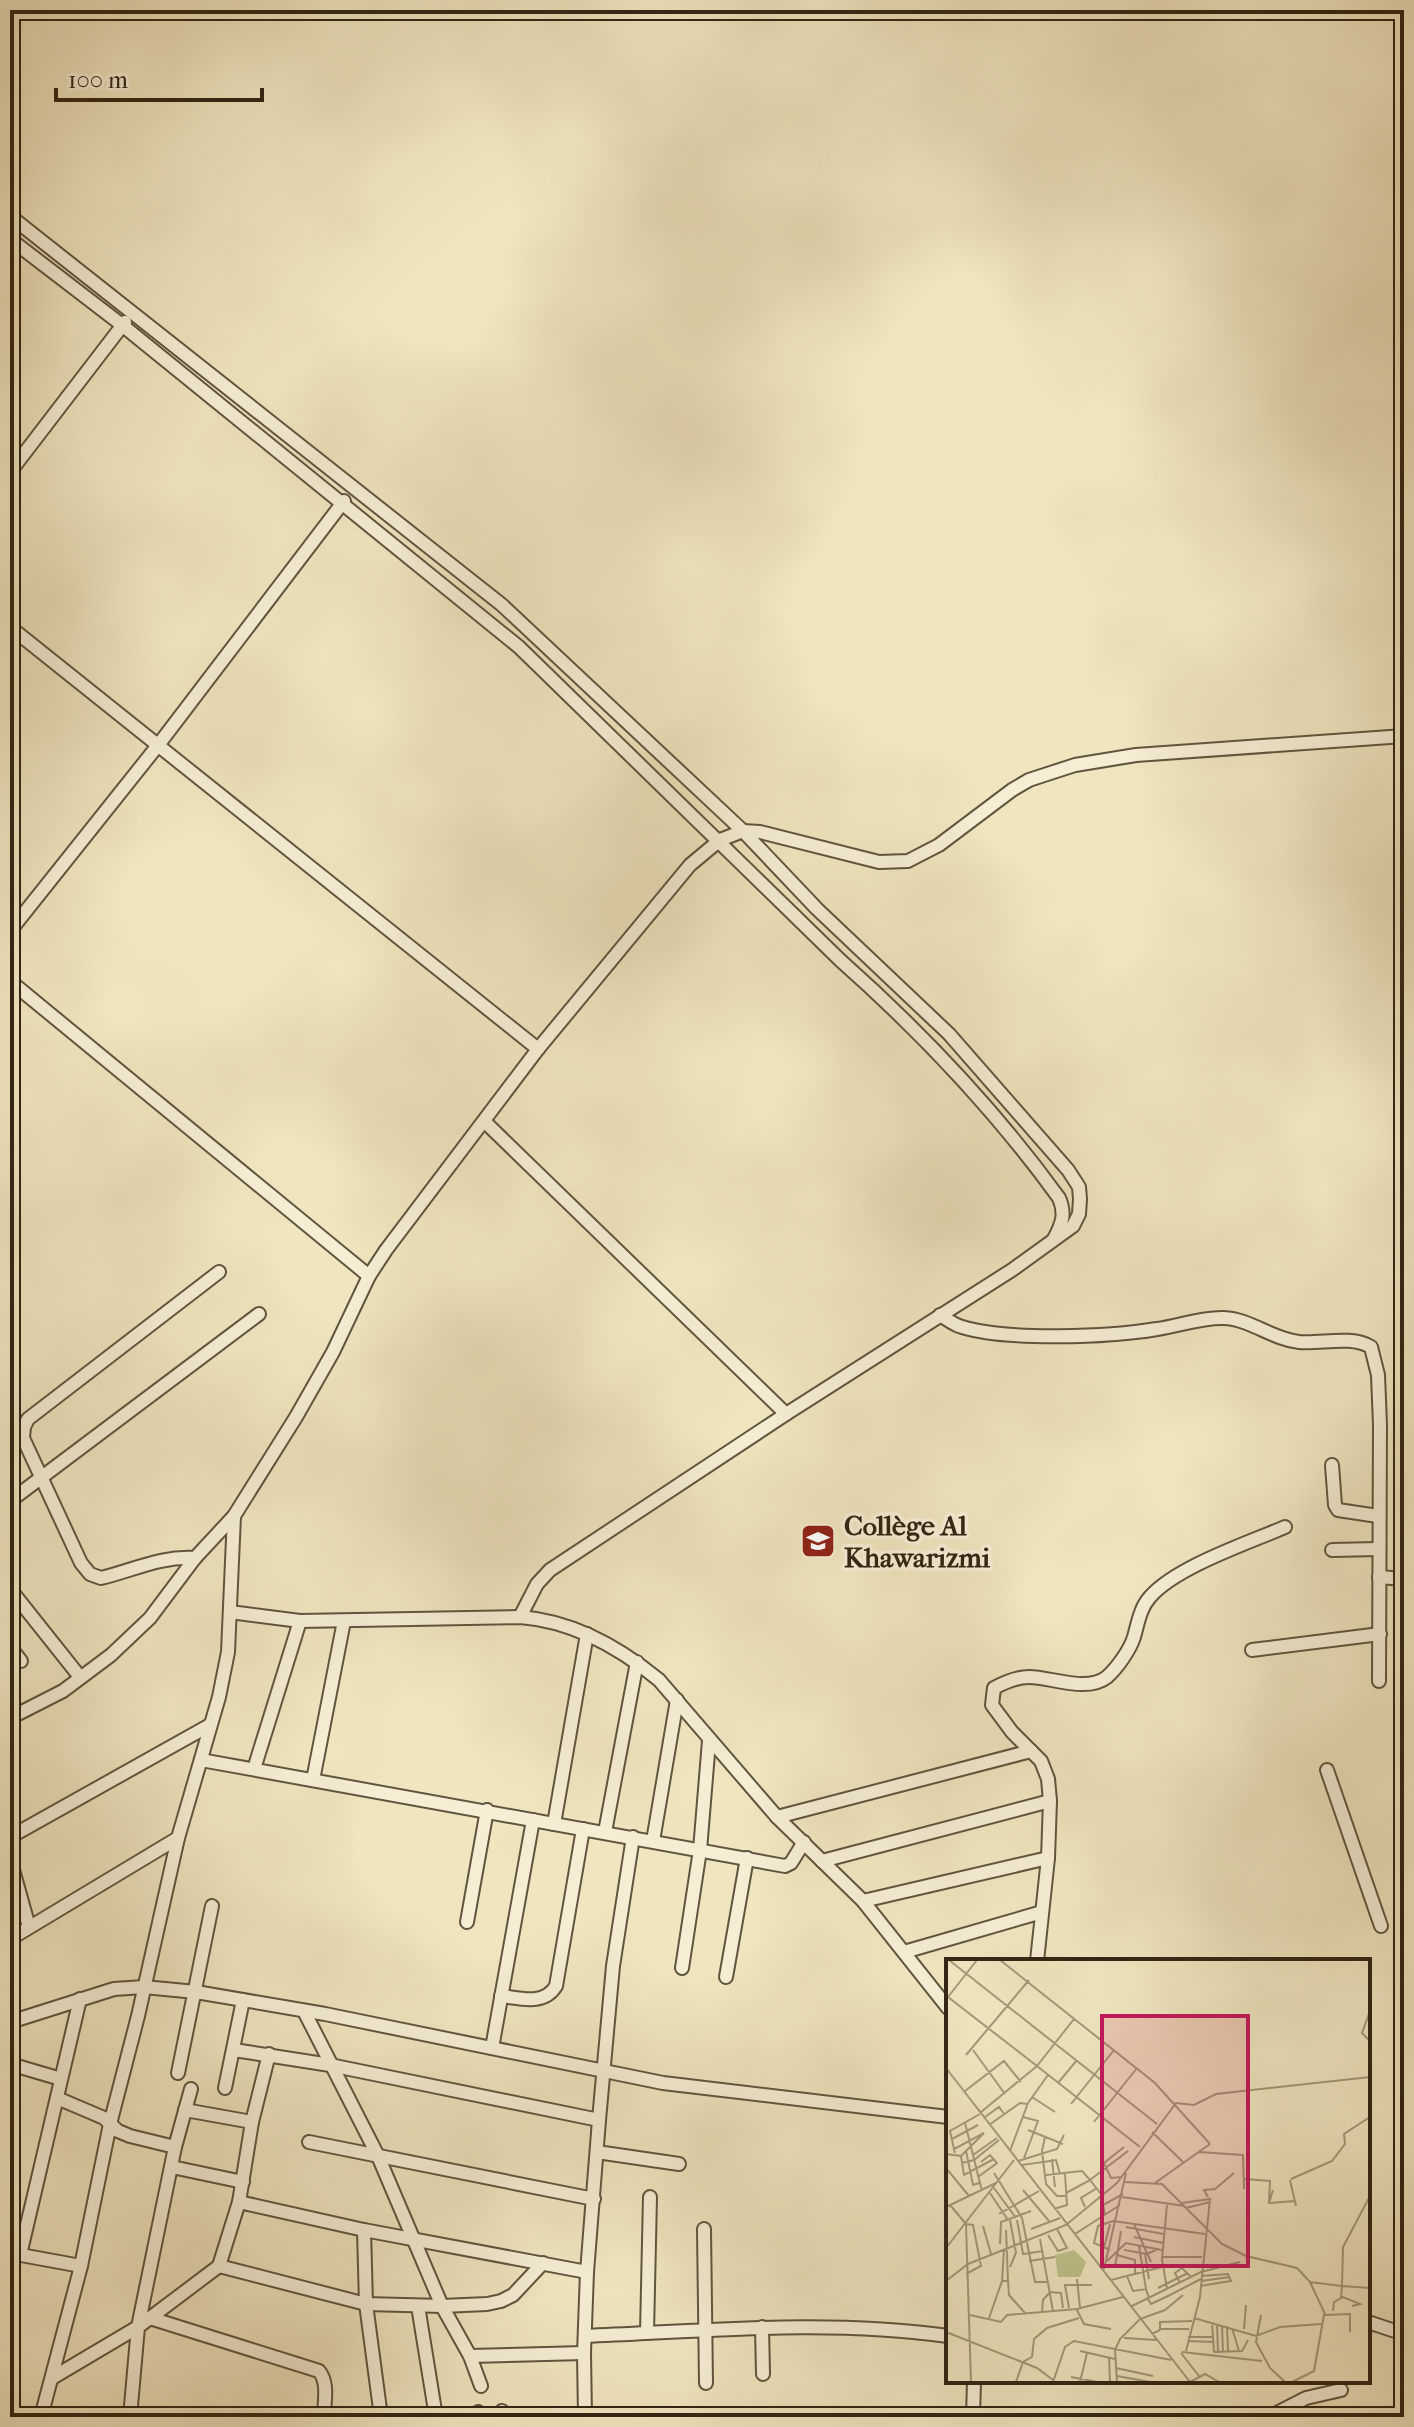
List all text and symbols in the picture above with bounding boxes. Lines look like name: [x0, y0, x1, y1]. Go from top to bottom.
scale bar: [56, 52, 262, 102]
text: 100 m: [68, 66, 128, 94]
place label: Collège Al Khawarizmi: [844, 1509, 991, 1574]
school or university icon: Collège Al Khawarizmi: [799, 1522, 837, 1560]
inset map: [946, 1959, 1370, 2383]

